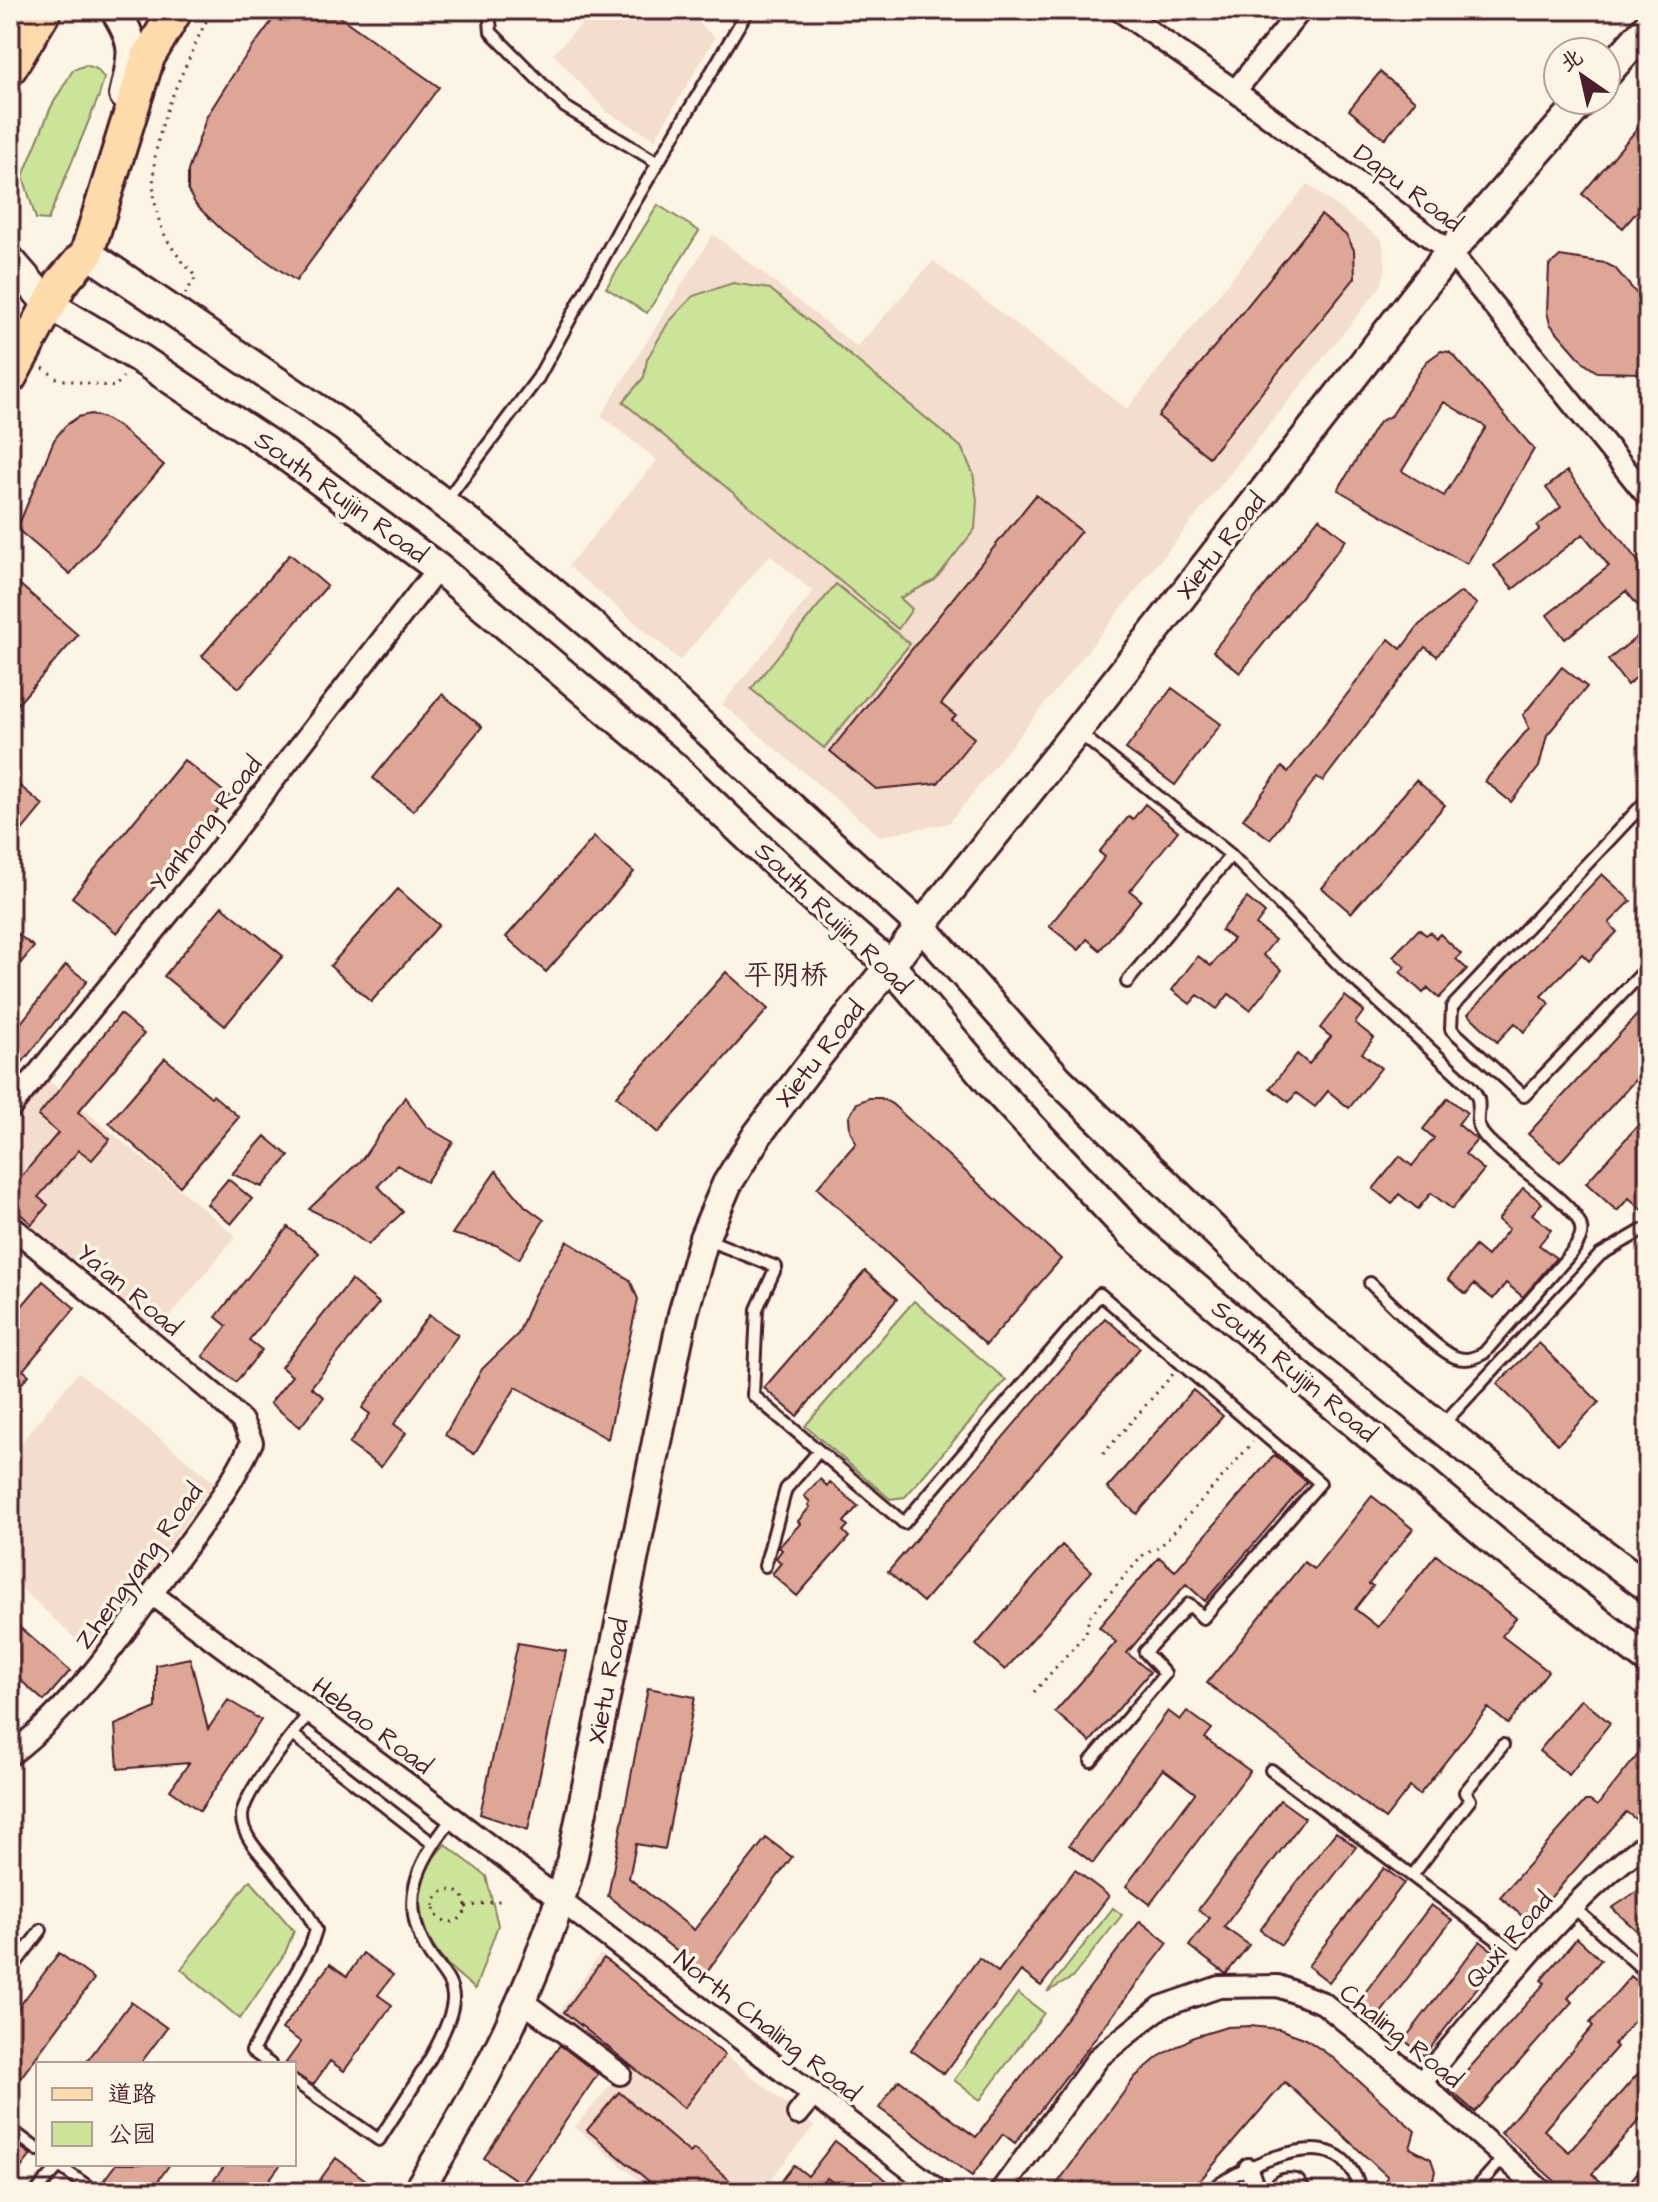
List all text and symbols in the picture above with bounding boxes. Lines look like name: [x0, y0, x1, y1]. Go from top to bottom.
north arrow: [1542, 36, 1622, 116]
text: 北: [1554, 42, 1589, 80]
street label: Dapu Road: [1346, 135, 1470, 241]
street label: South Ruijin Road: [247, 422, 435, 572]
street label: Xietu Road: [1168, 485, 1274, 607]
street label: Yanhong Road: [141, 748, 272, 901]
street label: South Ruijin Road: [747, 834, 919, 1002]
district label: 平阴桥: [744, 956, 828, 995]
street label: Xietu Road: [767, 993, 873, 1115]
street label: Ya'an Road: [69, 1235, 189, 1345]
street label: South Ruijin Road: [1204, 1291, 1384, 1451]
street label: Zhengyang Road: [66, 1475, 213, 1658]
street label: Xietu Road: [578, 1615, 638, 1747]
street label: Hebao Road: [304, 1669, 440, 1783]
street label: Quxi Road: [1457, 1884, 1561, 1996]
street label: North Chaling Road: [665, 1942, 868, 2112]
street label: Chaling Road: [1330, 1975, 1470, 2098]
legend: [36, 2062, 296, 2166]
text: 道路: [108, 2078, 156, 2112]
text: 公园: [108, 2118, 156, 2152]

